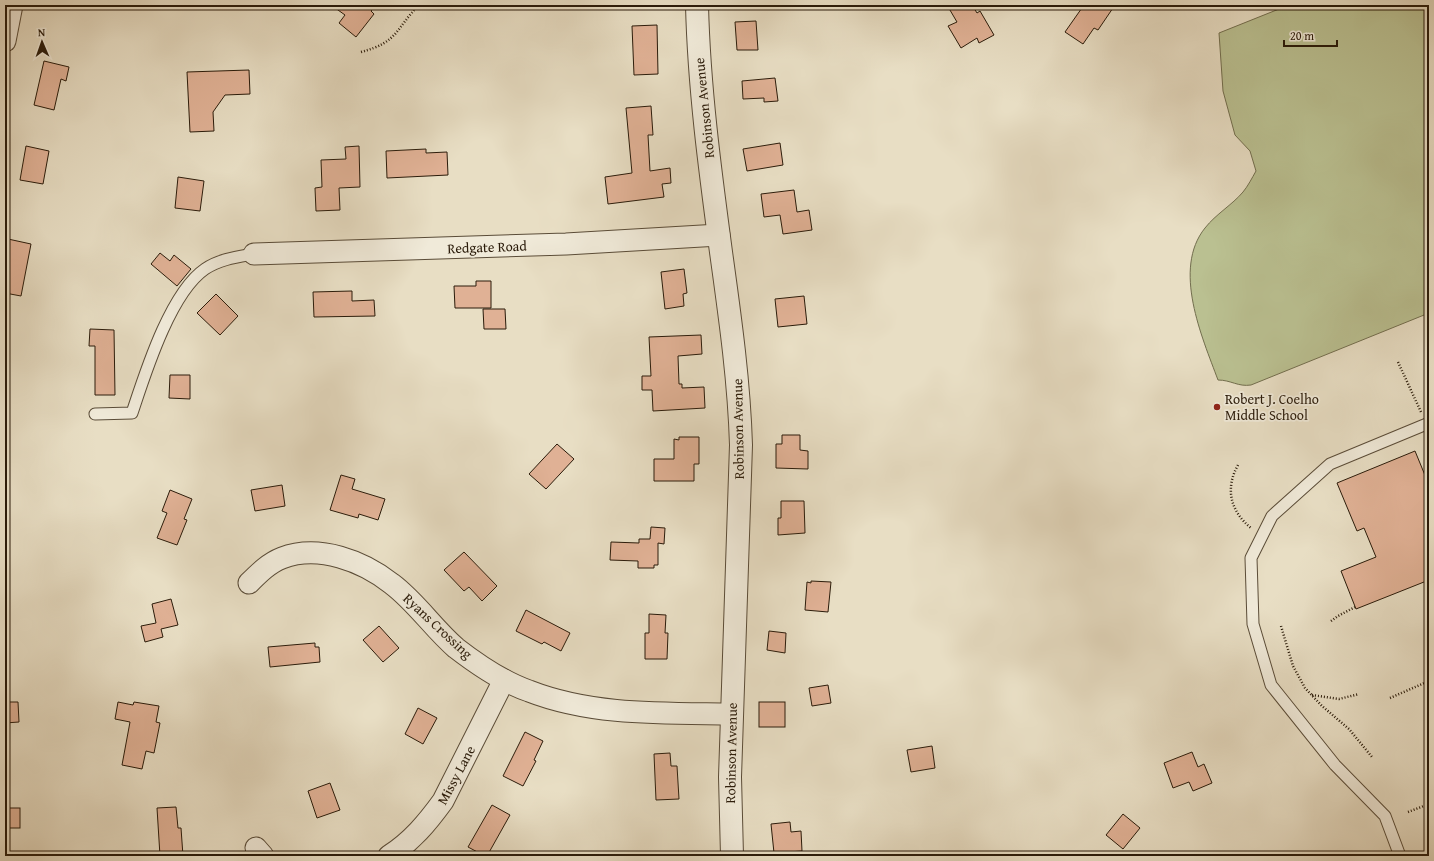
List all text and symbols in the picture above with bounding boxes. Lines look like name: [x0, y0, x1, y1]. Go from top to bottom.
north arrow: [22, 22, 62, 62]
scale bar: [1284, 22, 1337, 48]
text: N: [38, 24, 46, 40]
text: 20 m: [1290, 27, 1314, 44]
street label: Robinson Avenue: [689, 56, 719, 159]
street label: Redgate Road: [447, 236, 528, 258]
street label: Robinson Avenue: [727, 378, 749, 480]
place label: Robert J. Coelho Middle School: [1225, 389, 1319, 425]
marker: Robert J. Coelho Middle School: [1212, 402, 1222, 412]
street label: Ryans Crossing: [399, 589, 477, 663]
street label: Robinson Avenue: [720, 702, 742, 804]
street label: Missy Lane: [432, 741, 480, 808]

